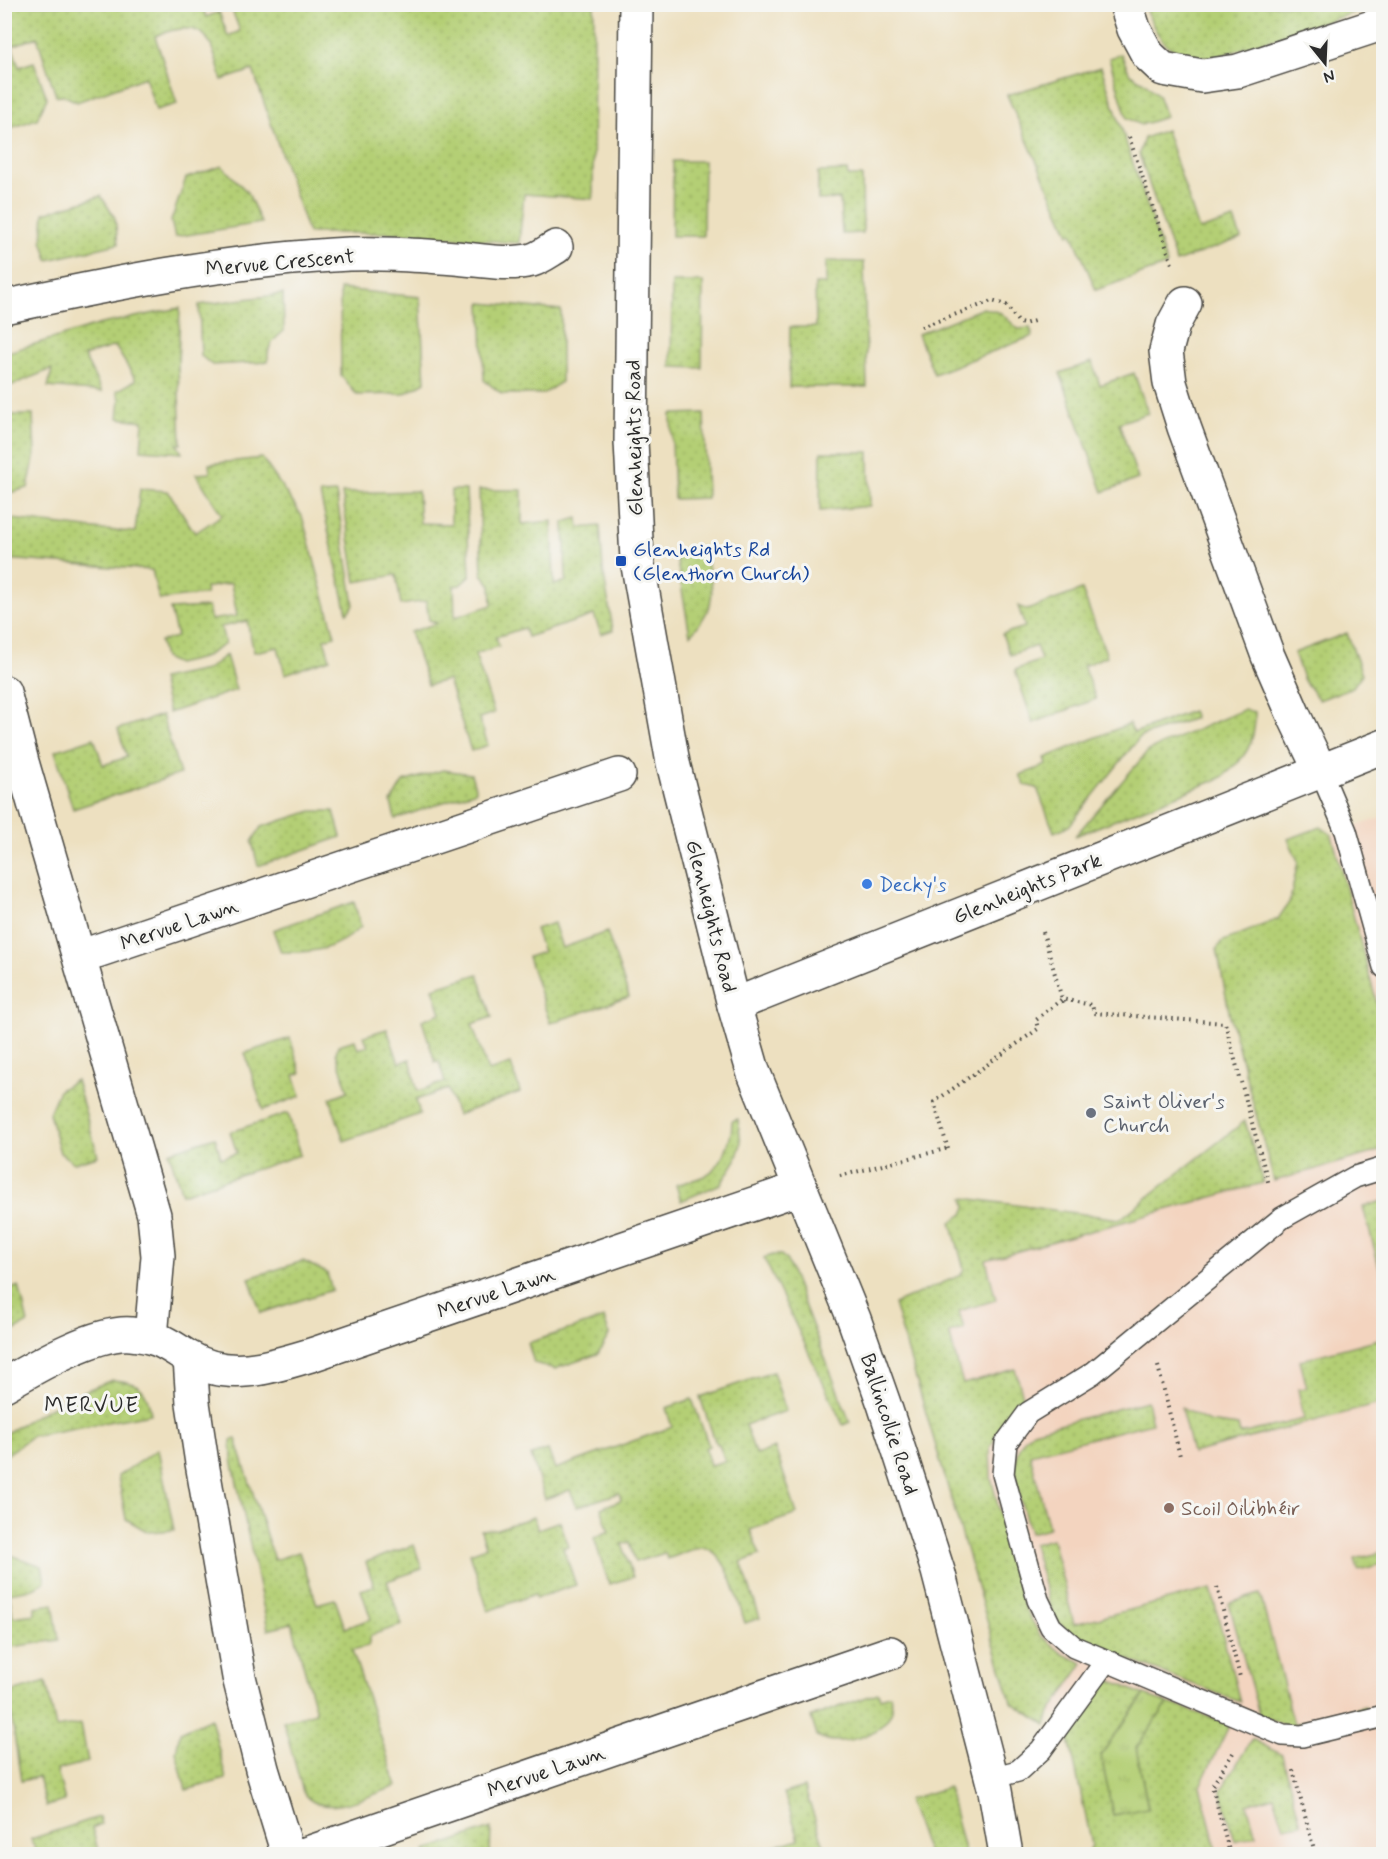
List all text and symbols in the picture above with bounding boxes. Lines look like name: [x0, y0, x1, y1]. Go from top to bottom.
north arrow: [1295, 33, 1355, 93]
text: N: [1321, 64, 1337, 87]
street label: Mervue Crescent: [204, 243, 356, 283]
street label: Glenheights Road: [620, 360, 650, 516]
place label: Glenheights Rd (Glenthorn Church): [633, 536, 810, 588]
marker: Glenheights Rd (Glenthorn Church): [614, 554, 628, 568]
street label: Glenheights Road: [679, 837, 744, 996]
street label: Glenheights Park: [949, 846, 1106, 931]
place label: Decky's: [879, 871, 947, 899]
marker: Decky's: [860, 877, 874, 891]
street label: Mervue Lawn: [117, 892, 243, 958]
place label: Saint Oliver's Church: [1103, 1088, 1225, 1140]
marker: Saint Oliver's Church: [1084, 1106, 1098, 1120]
street label: Mervue Lawn: [434, 1260, 560, 1326]
street label: Ballincollie Road: [853, 1350, 925, 1499]
district label: MERVUE: [44, 1392, 140, 1420]
place label: Scoil Oilibhéir: [1181, 1495, 1300, 1523]
marker: Scoil Oilibhéir: [1162, 1501, 1176, 1515]
street label: Mervue Lawn: [484, 1739, 610, 1805]

